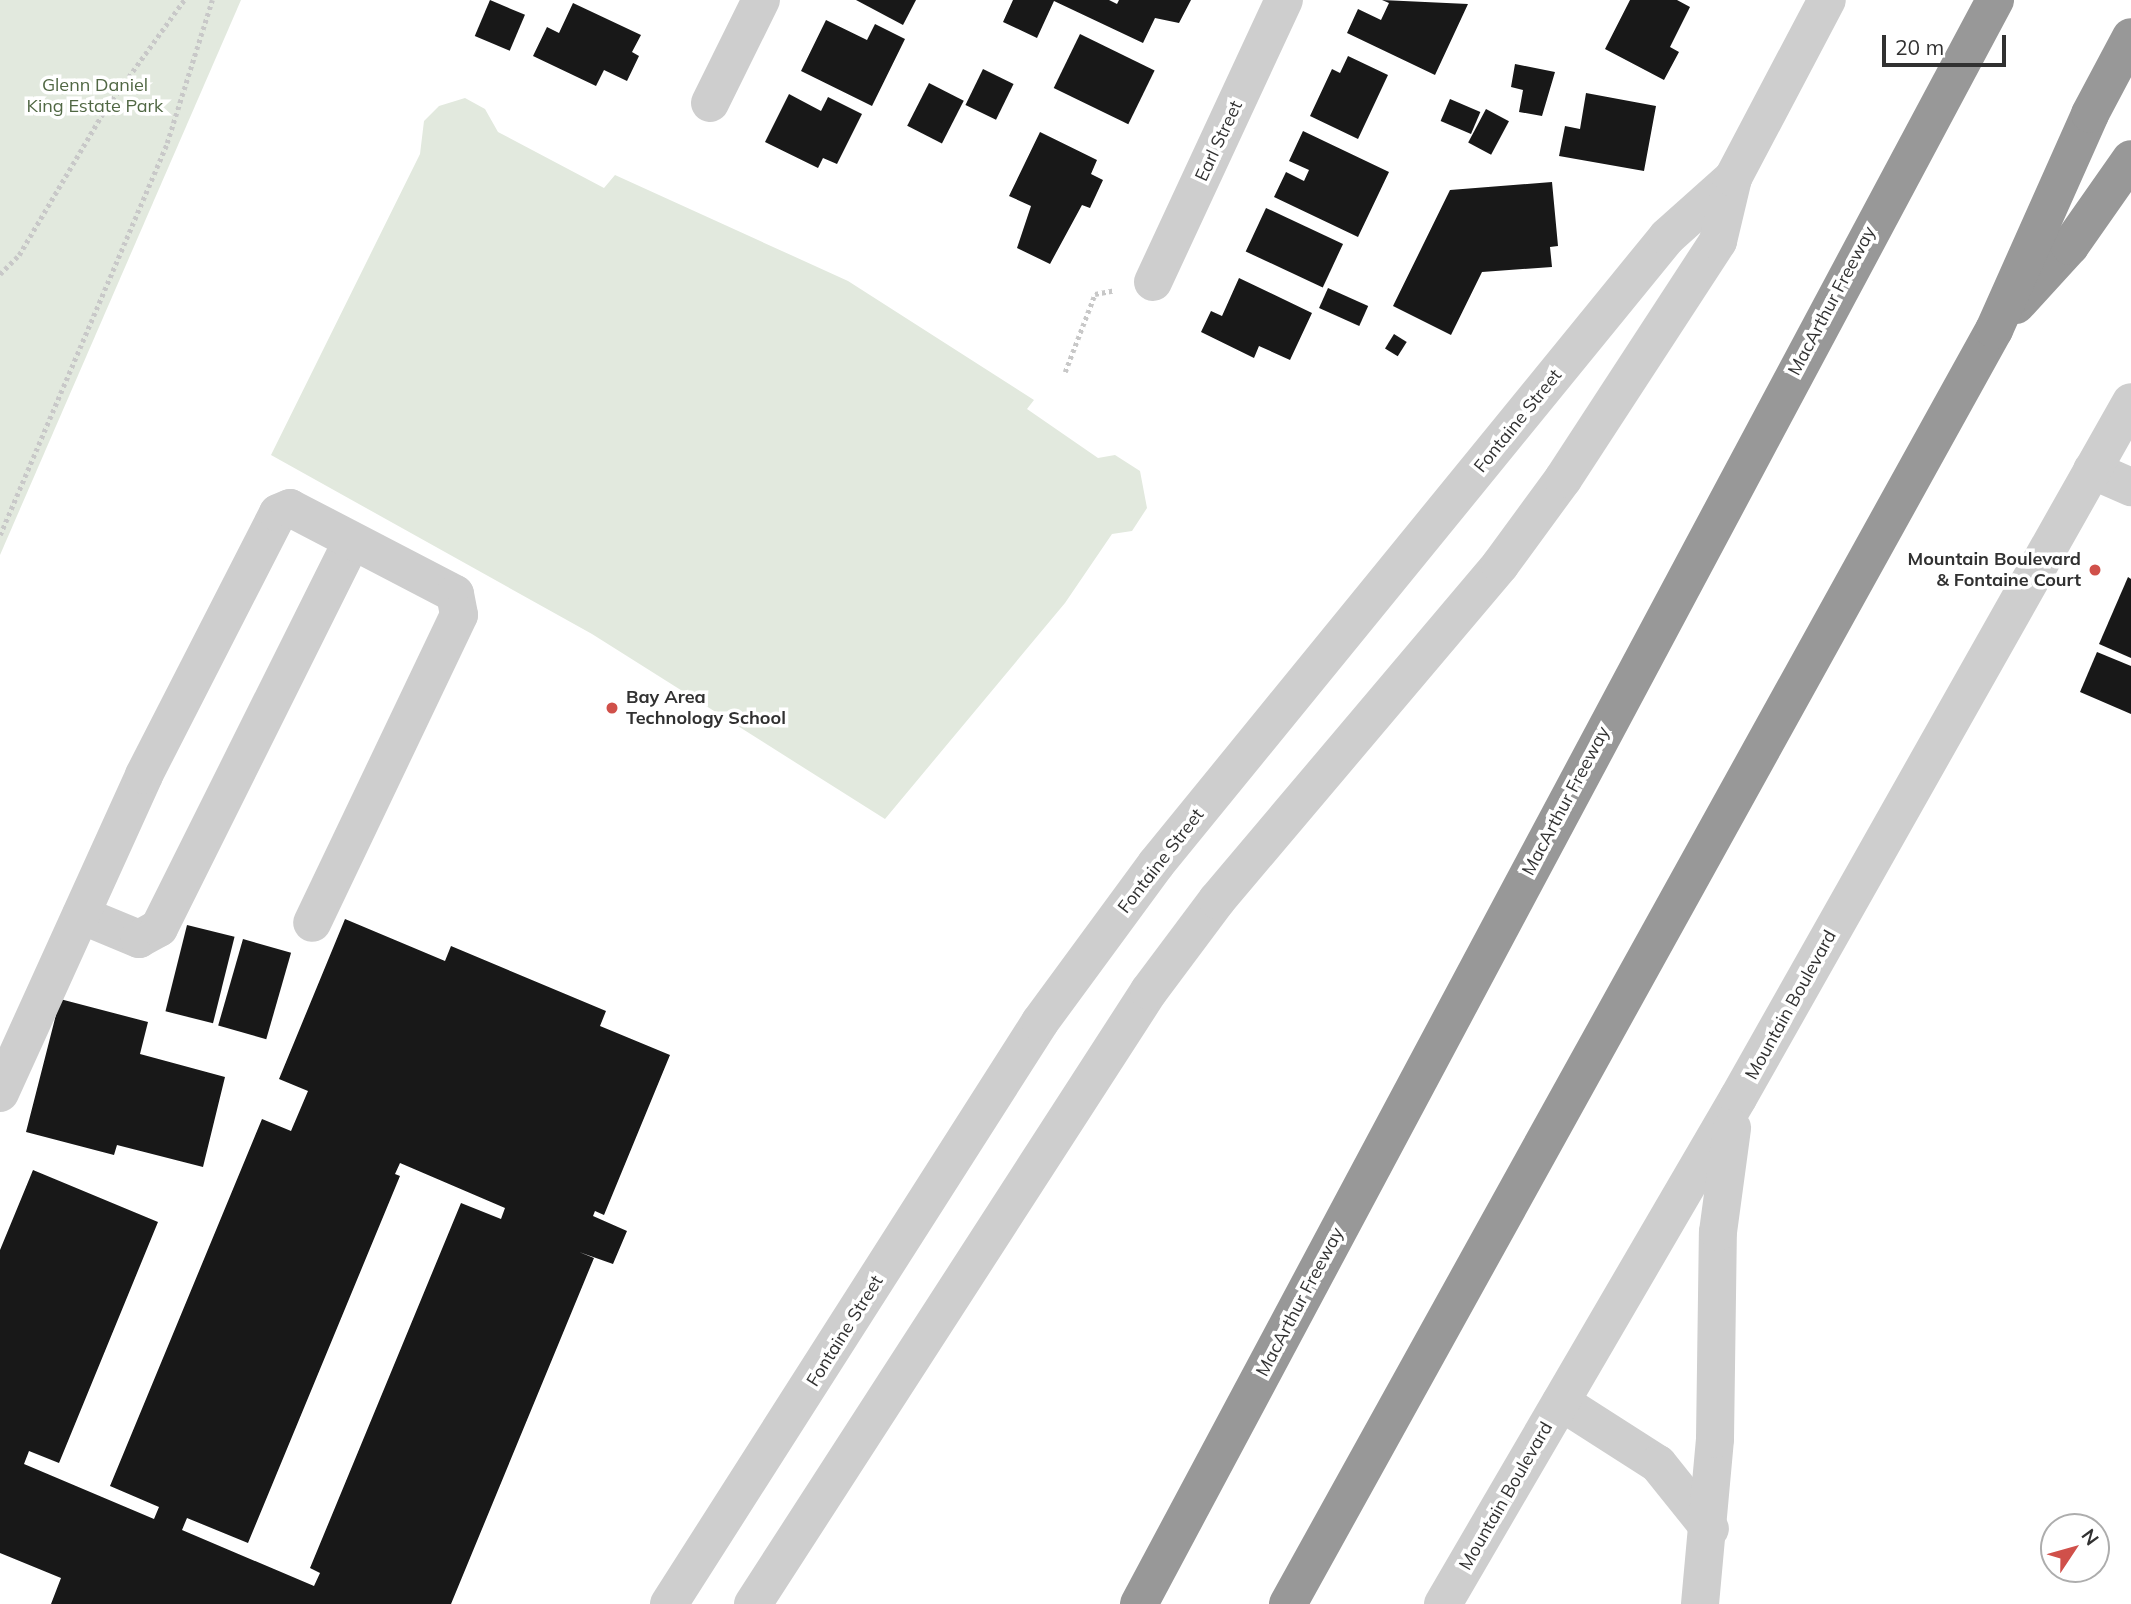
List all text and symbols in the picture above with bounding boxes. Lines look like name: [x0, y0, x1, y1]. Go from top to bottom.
scale bar: [1886, 21, 2010, 65]
text: 20 m: [1895, 34, 1944, 60]
park label: Glenn Daniel King Estate Park: [27, 75, 163, 118]
street label: Earl Street: [1191, 97, 1247, 185]
street label: MacArthur Freeway: [1784, 223, 1880, 379]
street label: Fontaine Street: [1470, 365, 1566, 477]
place label: Mountain Boulevard & Fontaine Court: [1908, 549, 2081, 592]
marker: Mountain Boulevard & Fontaine Court: [2087, 562, 2103, 578]
place label: Bay Area Technology School: [626, 687, 786, 730]
marker: Bay Area Technology School: [604, 700, 620, 716]
street label: MacArthur Freeway: [1518, 723, 1614, 879]
street label: Fontaine Street: [1113, 804, 1209, 918]
street label: Mountain Boulevard: [1741, 926, 1841, 1084]
street label: MacArthur Freeway: [1252, 1224, 1348, 1380]
street label: Fontaine Street: [802, 1272, 888, 1390]
street label: Mountain Boulevard: [1455, 1418, 1557, 1574]
north arrow: [2040, 1513, 2110, 1583]
text: N: [2076, 1524, 2104, 1550]

